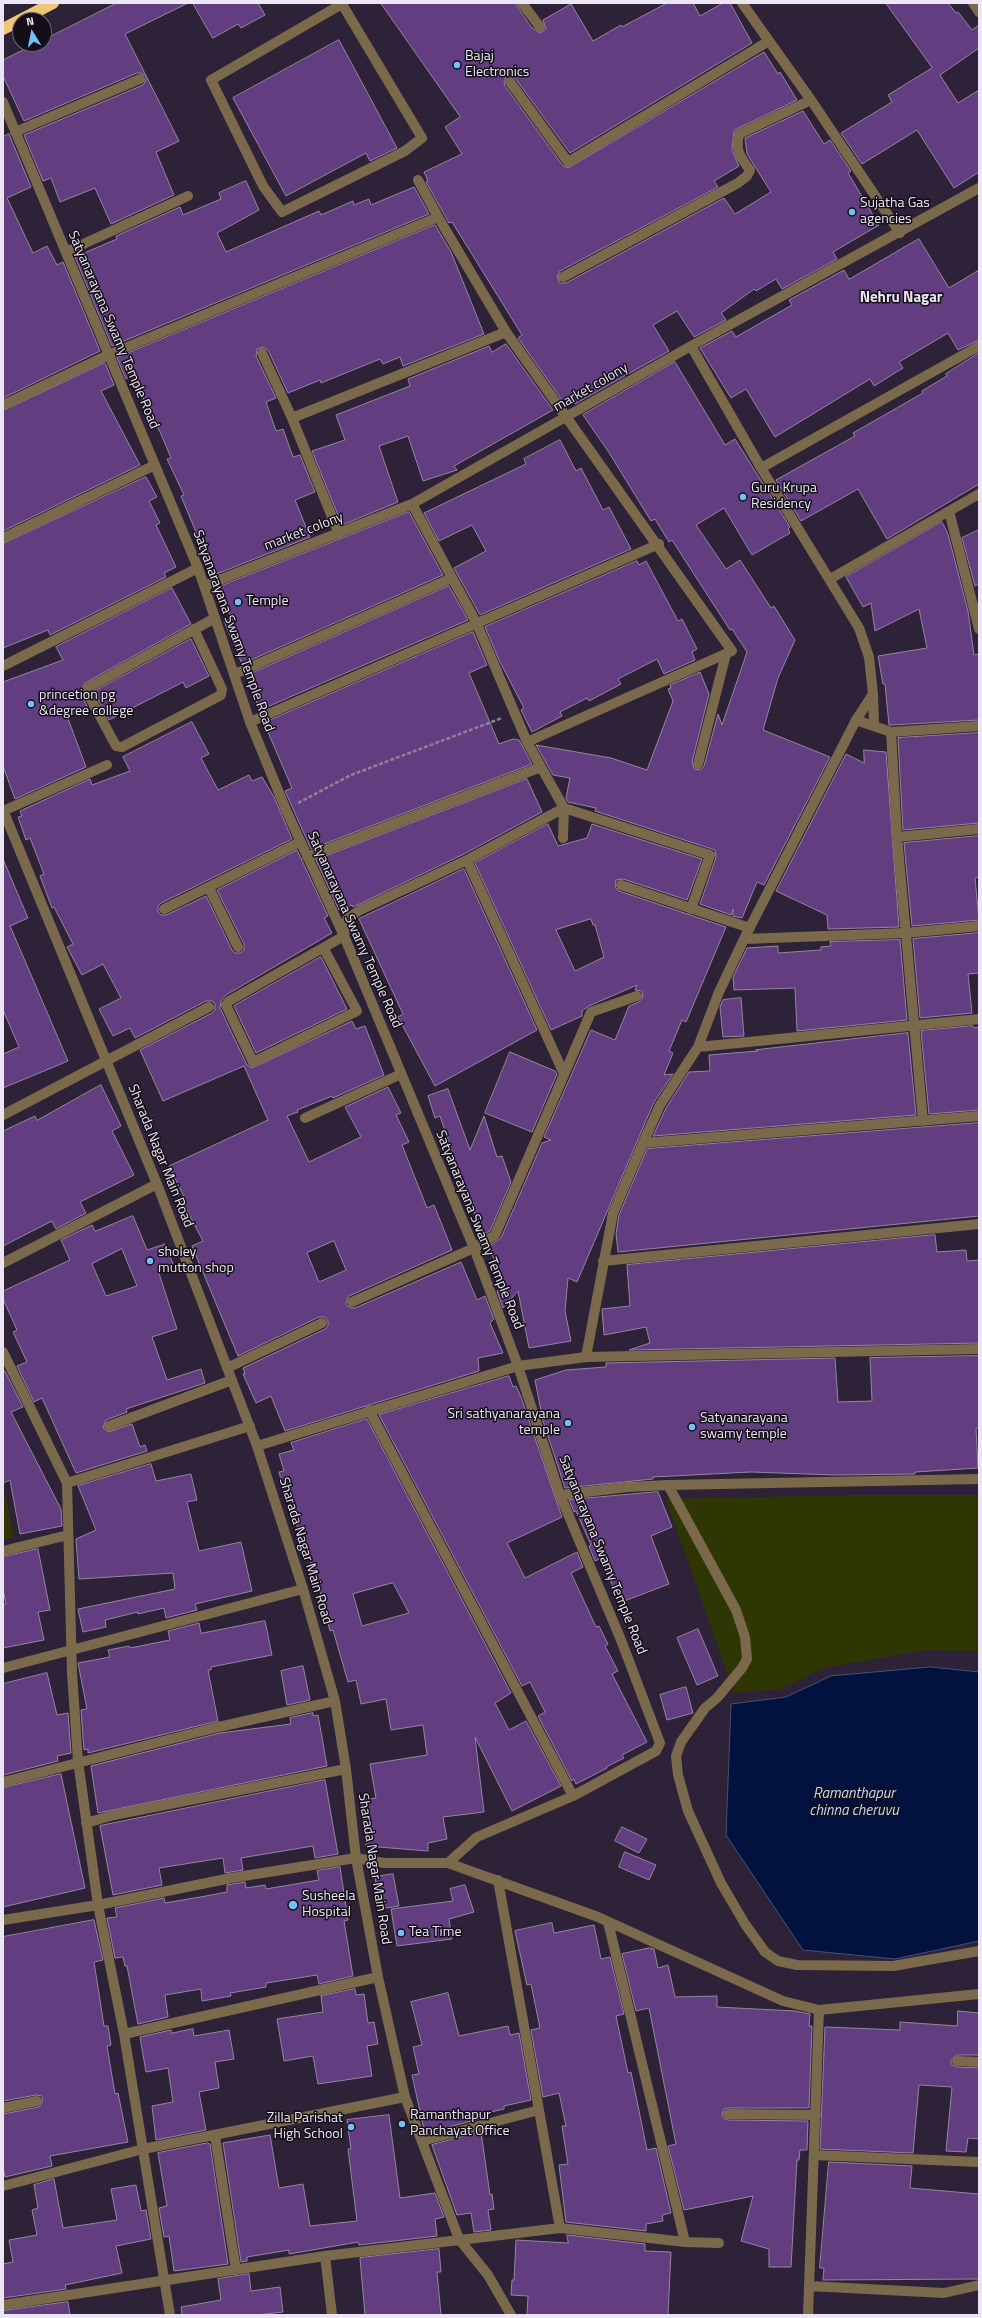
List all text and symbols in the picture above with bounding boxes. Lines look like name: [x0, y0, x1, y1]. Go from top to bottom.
north arrow: [12, 12, 52, 52]
text: N: [25, 13, 35, 30]
place label: Bajaj Electronics: [465, 49, 529, 82]
marker: Bajaj Electronics: [452, 60, 462, 70]
place label: Sujatha Gas agencies: [860, 196, 930, 228]
marker: Sujatha Gas agencies: [847, 207, 857, 217]
street label: Satyanarayana Swamy Temple Road: [64, 229, 162, 431]
district label: Nehru Nagar: [860, 289, 942, 307]
street label: market colony: [551, 360, 631, 416]
place label: Guru Krupa Residency: [751, 481, 817, 514]
marker: Guru Krupa Residency: [738, 492, 748, 502]
street label: market colony: [262, 509, 346, 555]
street label: Satyanarayana Swamy Temple Road: [189, 528, 277, 734]
place label: Temple: [246, 594, 289, 610]
marker: Temple: [233, 597, 243, 607]
place label: princetion pg &degree college: [39, 688, 133, 720]
marker: princetion pg &degree college: [26, 699, 36, 709]
street label: Satyanarayana Swamy Temple Road: [303, 829, 405, 1031]
street label: Sharada Nagar Main Road: [124, 1082, 196, 1230]
street label: Satyanarayana Swamy Temple Road: [431, 1128, 527, 1332]
place label: sholey mutton shop: [158, 1245, 234, 1278]
marker: sholey mutton shop: [145, 1256, 155, 1266]
place label: Sri sathyanarayana temple: [447, 1407, 560, 1440]
place label: Satyanarayana swamy temple: [700, 1411, 788, 1444]
marker: Sri sathyanarayana temple: [563, 1418, 573, 1428]
marker: Satyanarayana swamy temple: [687, 1422, 697, 1432]
street label: Satyanarayana Swamy Temple Road: [554, 1453, 650, 1657]
street label: Sharada Nagar Main Road: [275, 1475, 335, 1627]
water label: Ramanthapur chinna cheruvu: [809, 1785, 899, 1820]
street label: Sharada Nagar Main Road: [354, 1792, 394, 1946]
place label: Susheela Hospital: [302, 1889, 355, 1922]
marker: Susheela Hospital: [287, 1899, 299, 1911]
place label: Tea Time: [409, 1925, 461, 1941]
marker: Tea Time: [396, 1928, 406, 1938]
place label: Ramanthapur Panchayat Office: [410, 2108, 510, 2140]
place label: Zilla Parishat High School: [267, 2111, 343, 2144]
marker: Ramanthapur Panchayat Office: [397, 2119, 407, 2129]
marker: Zilla Parishat High School: [346, 2122, 356, 2132]

